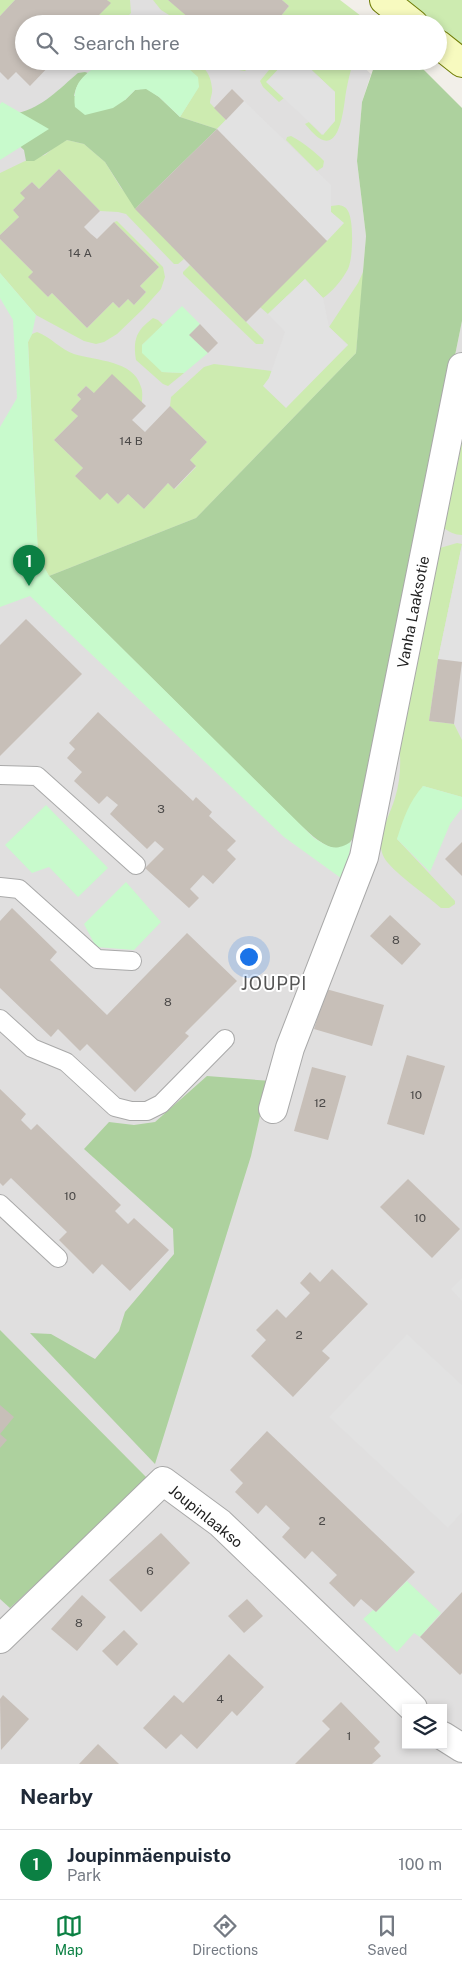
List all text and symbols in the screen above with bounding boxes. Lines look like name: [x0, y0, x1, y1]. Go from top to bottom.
search box: [15, 15, 447, 70]
icon: search: [33, 29, 61, 57]
text: Search here: [73, 32, 180, 54]
house number: 14 A: [68, 246, 92, 260]
house number: 14 B: [119, 434, 143, 448]
pin: 1: [13, 545, 45, 586]
street label: Vanha Laaksotie: [394, 554, 432, 670]
house number: 3: [157, 802, 165, 816]
house number: 8: [392, 933, 400, 947]
your location: [236, 944, 262, 970]
district label: JOUPPI: [241, 973, 307, 994]
house number: 8: [164, 995, 172, 1009]
house number: 10: [410, 1088, 422, 1102]
house number: 12: [314, 1096, 326, 1110]
house number: 10: [64, 1189, 76, 1203]
house number: 10: [414, 1211, 426, 1225]
house number: 2: [295, 1328, 303, 1342]
street label: Joupinlaakso: [166, 1481, 246, 1551]
house number: 2: [318, 1514, 326, 1528]
house number: 6: [146, 1564, 154, 1578]
house number: 8: [75, 1616, 83, 1630]
house number: 4: [216, 1692, 224, 1706]
map controls: [402, 1704, 447, 1749]
button: layers: [402, 1704, 447, 1749]
house number: 1: [347, 1729, 351, 1743]
text: Nearby: [20, 1784, 93, 1809]
text: Joupinmäenpuisto: [67, 1844, 231, 1866]
text: 1: [33, 1855, 39, 1874]
text: 100 m: [398, 1855, 442, 1874]
text: Park: [67, 1866, 101, 1885]
tab: Map: [55, 1912, 83, 1958]
tab: Directions: [192, 1912, 258, 1958]
tab: Saved: [367, 1912, 407, 1958]

